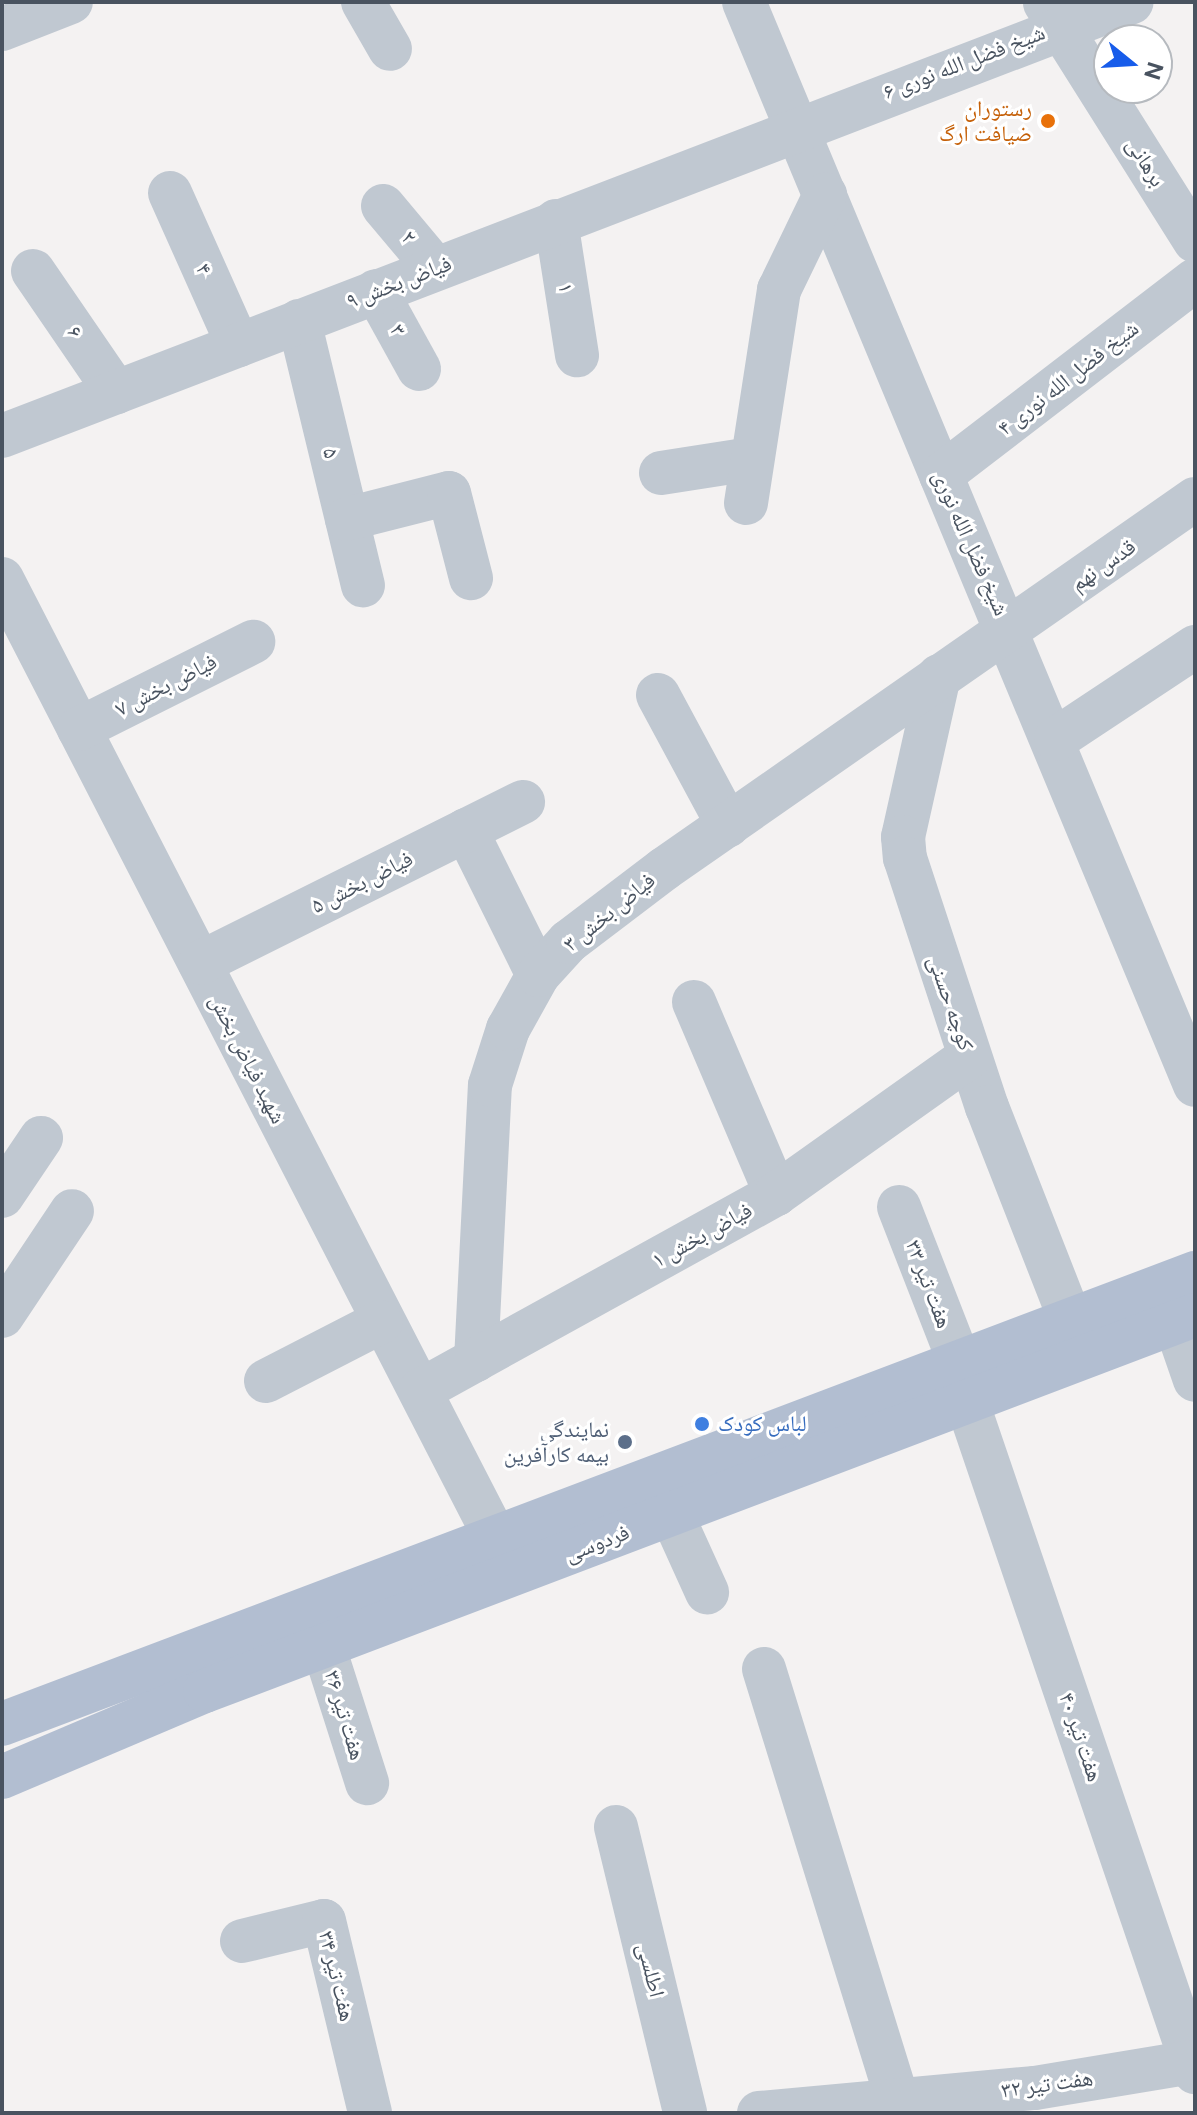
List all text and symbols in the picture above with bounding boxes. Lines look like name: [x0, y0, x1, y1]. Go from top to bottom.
street label: شیخ فضل الله نوری ۶: [879, 19, 1049, 105]
north arrow: [1093, 24, 1173, 104]
text: N: [1139, 59, 1169, 83]
place label: رستوران ضیافت ارگ: [939, 95, 1032, 146]
marker: رستوران ضیافت ارگ: [1039, 112, 1057, 130]
street label: برهانی: [1121, 133, 1171, 191]
street label: ۲: [396, 225, 422, 249]
street label: فیاض بخش ۹: [343, 250, 455, 314]
street label: ۴: [190, 259, 218, 279]
street label: ۱: [552, 281, 580, 295]
street label: شیخ فضل الله نوری ۴: [992, 315, 1144, 441]
street label: ۳: [384, 319, 412, 341]
street label: ۶: [61, 321, 89, 343]
street label: ۵: [317, 445, 345, 461]
street label: شیخ فضل الله نوری: [927, 466, 1015, 620]
street label: قدس نهم: [1065, 533, 1141, 597]
street label: فیاض بخش ۷: [111, 648, 221, 722]
street label: فیاض بخش ۵: [307, 845, 417, 919]
street label: فیاض بخش ۳: [558, 867, 660, 957]
street label: کوچه حسنی: [922, 952, 980, 1054]
street label: شهید فیاض بخش: [204, 990, 292, 1128]
street label: فیاض بخش ۱: [647, 1197, 757, 1273]
street label: هفت تیر ۳۳: [900, 1236, 958, 1332]
place label: لباس کودک: [718, 1411, 807, 1437]
marker: لباس کودک: [693, 1415, 711, 1433]
place label: نمایندگی بیمه کارآفرین: [504, 1416, 609, 1468]
marker: نمایندگی بیمه کارآفرین: [616, 1433, 634, 1451]
street label: فردوسی: [561, 1519, 633, 1567]
street label: هفت تیر ۳۶: [319, 1667, 371, 1763]
street label: هفت تیر ۴۰: [1053, 1689, 1109, 1785]
street label: هفت تیر ۳۴: [313, 1928, 361, 2024]
street label: اطلسی: [632, 1940, 670, 2000]
street label: هفت تیر ۳۲: [999, 2064, 1095, 2104]

